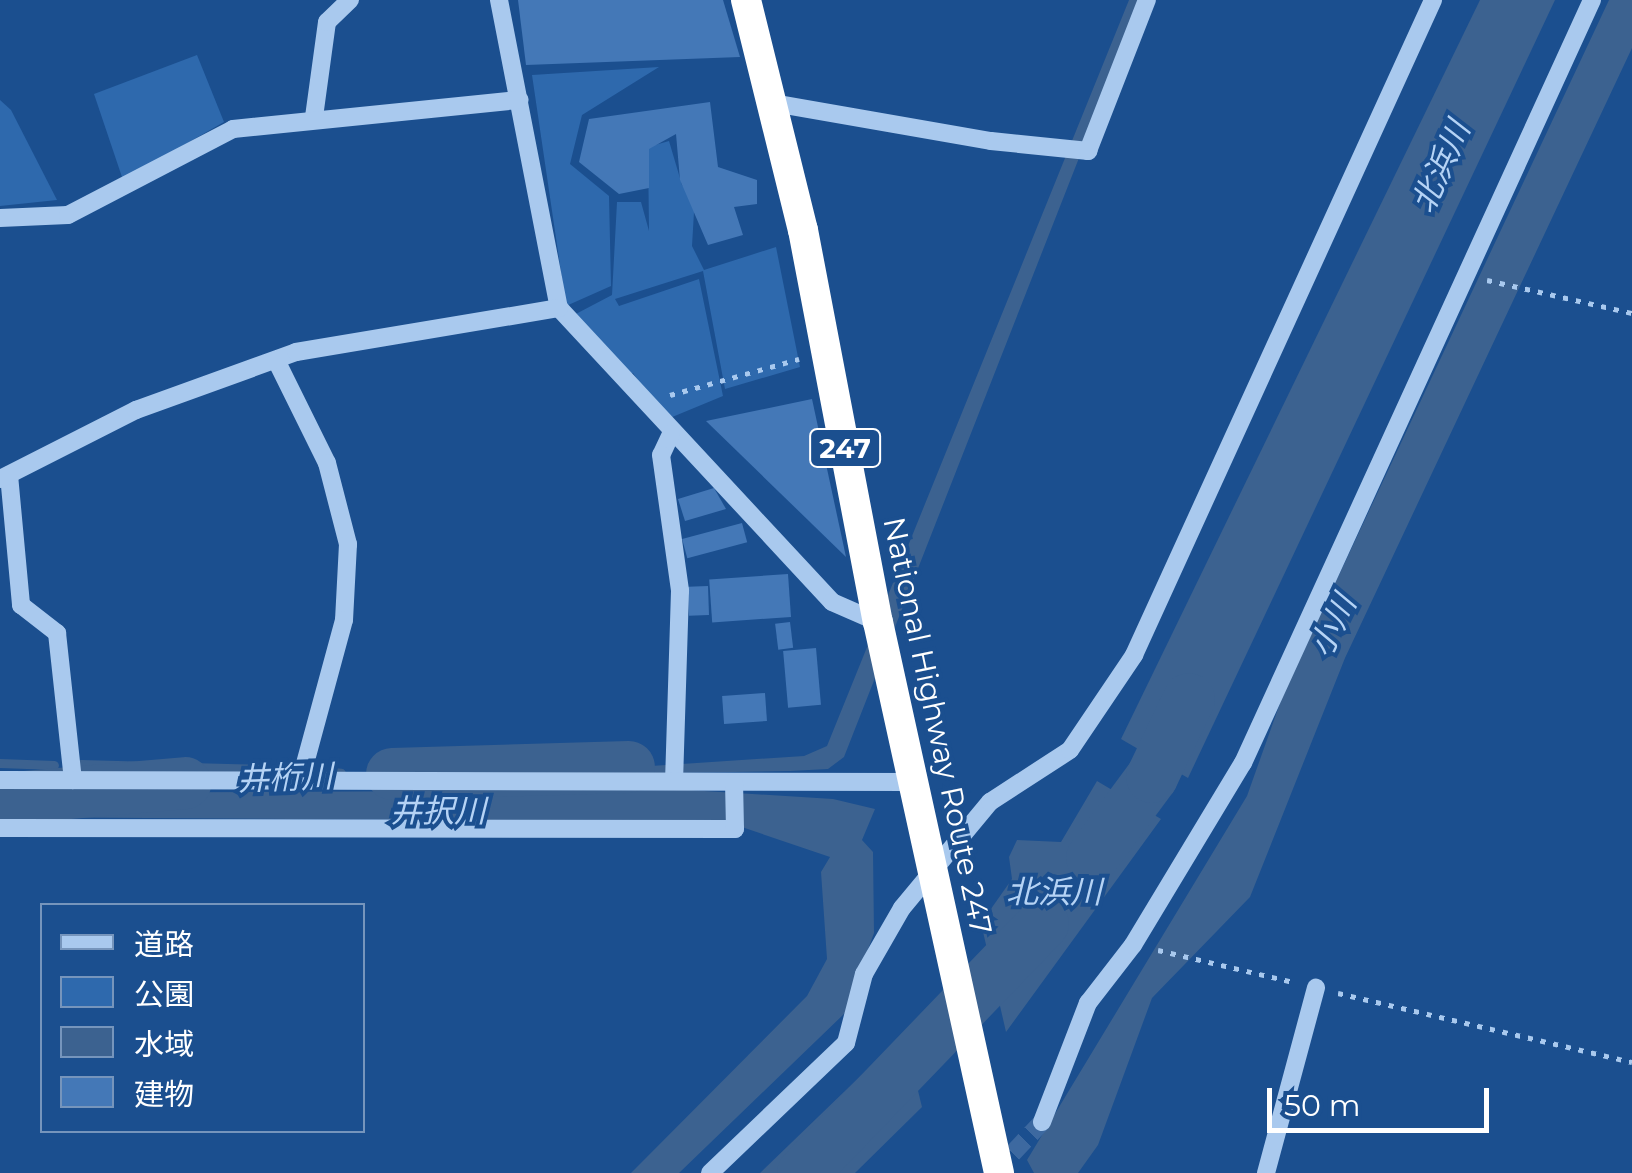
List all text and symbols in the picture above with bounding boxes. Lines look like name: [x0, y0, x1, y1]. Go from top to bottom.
water label: 北浜川: [1404, 115, 1478, 219]
road number: 247: [808, 425, 882, 471]
street label: National Highway Route 247: [875, 514, 999, 938]
water label: 小川: [1302, 589, 1364, 663]
water label: 井桁川: [236, 757, 334, 799]
water label: 井択川: [390, 792, 486, 830]
water label: 北浜川: [1006, 873, 1102, 911]
legend: [40, 903, 365, 1133]
text: 道路: [134, 926, 194, 963]
text: 公園: [134, 976, 194, 1013]
text: 水域: [134, 1026, 194, 1063]
scale bar: [1272, 1068, 1494, 1130]
text: 建物: [134, 1076, 194, 1113]
text: 50 m: [1284, 1087, 1361, 1124]

